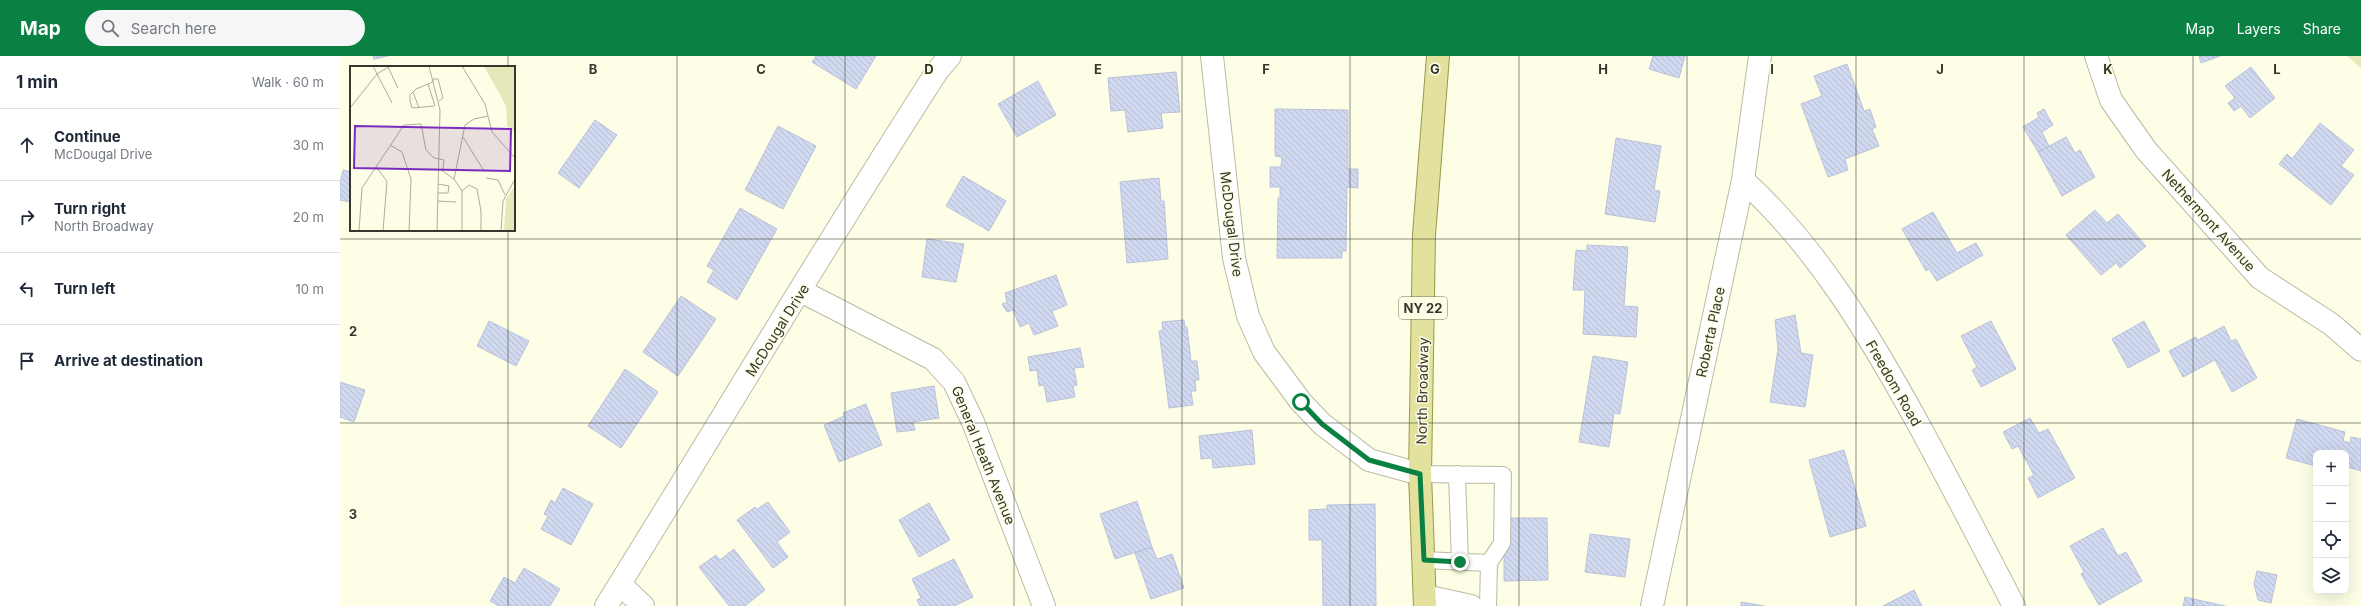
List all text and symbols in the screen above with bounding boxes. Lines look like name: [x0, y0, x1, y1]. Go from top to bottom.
search box: [85, 10, 365, 46]
text: Map: [20, 17, 61, 40]
icon: search: [99, 17, 121, 39]
text: Search here: [131, 19, 216, 38]
text: Map: [2186, 20, 2215, 37]
text: Layers: [2237, 20, 2281, 37]
text: Share: [2303, 20, 2341, 37]
text: B: [589, 61, 598, 77]
text: C: [756, 61, 766, 77]
text: D: [924, 61, 934, 77]
text: E: [1094, 61, 1102, 77]
text: F: [1262, 61, 1270, 77]
text: G: [1430, 61, 1440, 77]
text: H: [1598, 61, 1608, 77]
text: I: [1770, 61, 1774, 77]
text: J: [1936, 61, 1944, 77]
text: K: [2103, 61, 2113, 77]
text: L: [2273, 61, 2281, 77]
inset map: [350, 66, 515, 231]
text: 1 min: [16, 72, 58, 92]
text: Walk · 60 m: [252, 74, 324, 90]
text: Continue: [54, 127, 121, 146]
icon: ahead: [16, 134, 38, 156]
text: 30 m: [293, 137, 324, 153]
text: McDougal Drive: [54, 146, 152, 162]
street label: Nethermont Avenue: [2159, 165, 2259, 275]
street label: McDougal Drive: [1217, 170, 1247, 278]
text: Turn right: [54, 199, 126, 218]
icon: right: [16, 206, 38, 228]
text: 20 m: [293, 209, 324, 225]
text: North Broadway: [54, 218, 154, 234]
icon: left: [16, 278, 38, 300]
text: Turn left: [54, 279, 115, 298]
text: 10 m: [295, 281, 324, 297]
street label: McDougal Drive: [742, 281, 812, 379]
street label: Roberta Place: [1692, 285, 1728, 379]
road number: NY 22: [1399, 297, 1447, 319]
text: 2: [349, 323, 357, 339]
street label: North Broadway: [1413, 337, 1431, 445]
street label: Freedom Road: [1863, 337, 1925, 429]
icon: arrive: [16, 350, 38, 372]
text: Arrive at destination: [54, 351, 203, 370]
street label: General Heath Avenue: [948, 383, 1020, 527]
route start: [1292, 393, 1310, 411]
map controls: [2313, 450, 2349, 594]
button: +: [2313, 450, 2349, 486]
button: −: [2313, 486, 2349, 522]
text: 3: [349, 506, 357, 522]
button: locate: [2313, 522, 2349, 558]
route end: [1451, 553, 1469, 571]
button: layers: [2313, 558, 2349, 594]

